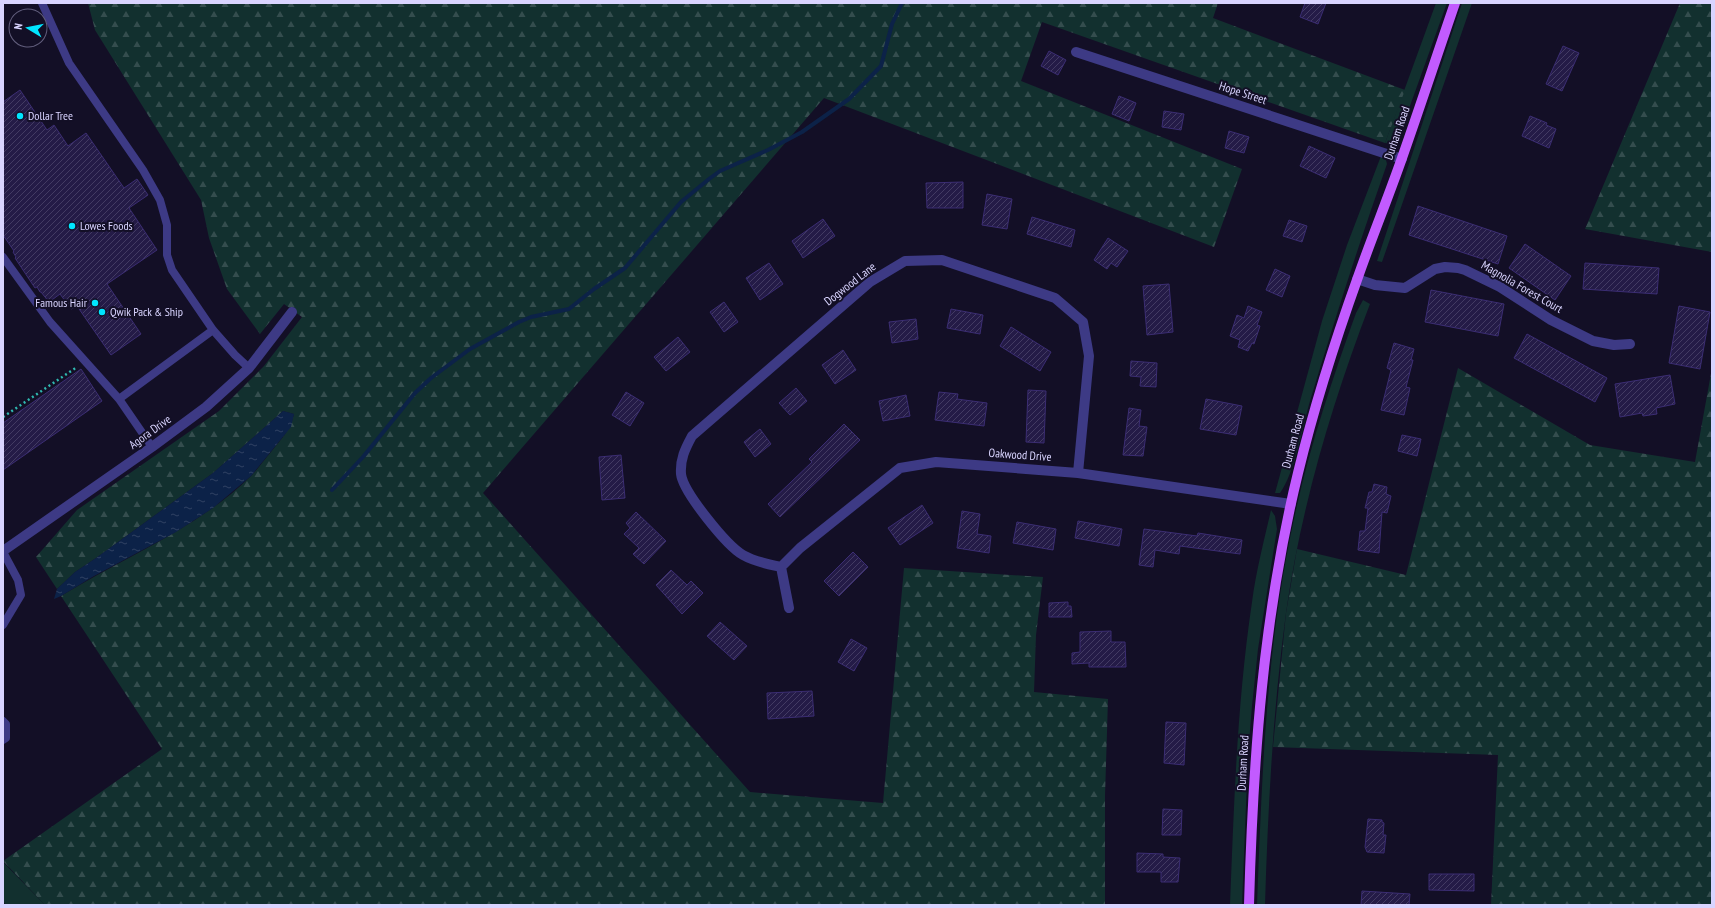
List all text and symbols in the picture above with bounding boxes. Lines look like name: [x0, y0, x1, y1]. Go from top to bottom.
north arrow: [8, 8, 48, 48]
text: N: [11, 22, 26, 30]
street label: Hope Street: [1217, 78, 1270, 107]
street label: Durham Road: [1380, 104, 1413, 162]
place label: Dollar Tree: [28, 108, 73, 123]
marker: Dollar Tree: [15, 111, 25, 121]
place label: Lowes Foods: [80, 218, 133, 233]
marker: Lowes Foods: [67, 221, 77, 231]
street label: Magnolia Forest Court: [1479, 257, 1566, 316]
street label: Dogwood Lane: [821, 259, 879, 308]
place label: Famous Hair: [35, 295, 88, 310]
marker: Famous Hair: [90, 298, 100, 308]
place label: Qwik Pack & Ship: [110, 304, 183, 319]
marker: Qwik Pack & Ship: [97, 307, 107, 317]
street label: Agora Drive: [126, 411, 174, 452]
street label: Durham Road: [1278, 412, 1307, 470]
street label: Oakwood Drive: [988, 445, 1052, 464]
street label: Durham Road: [1234, 735, 1251, 791]

